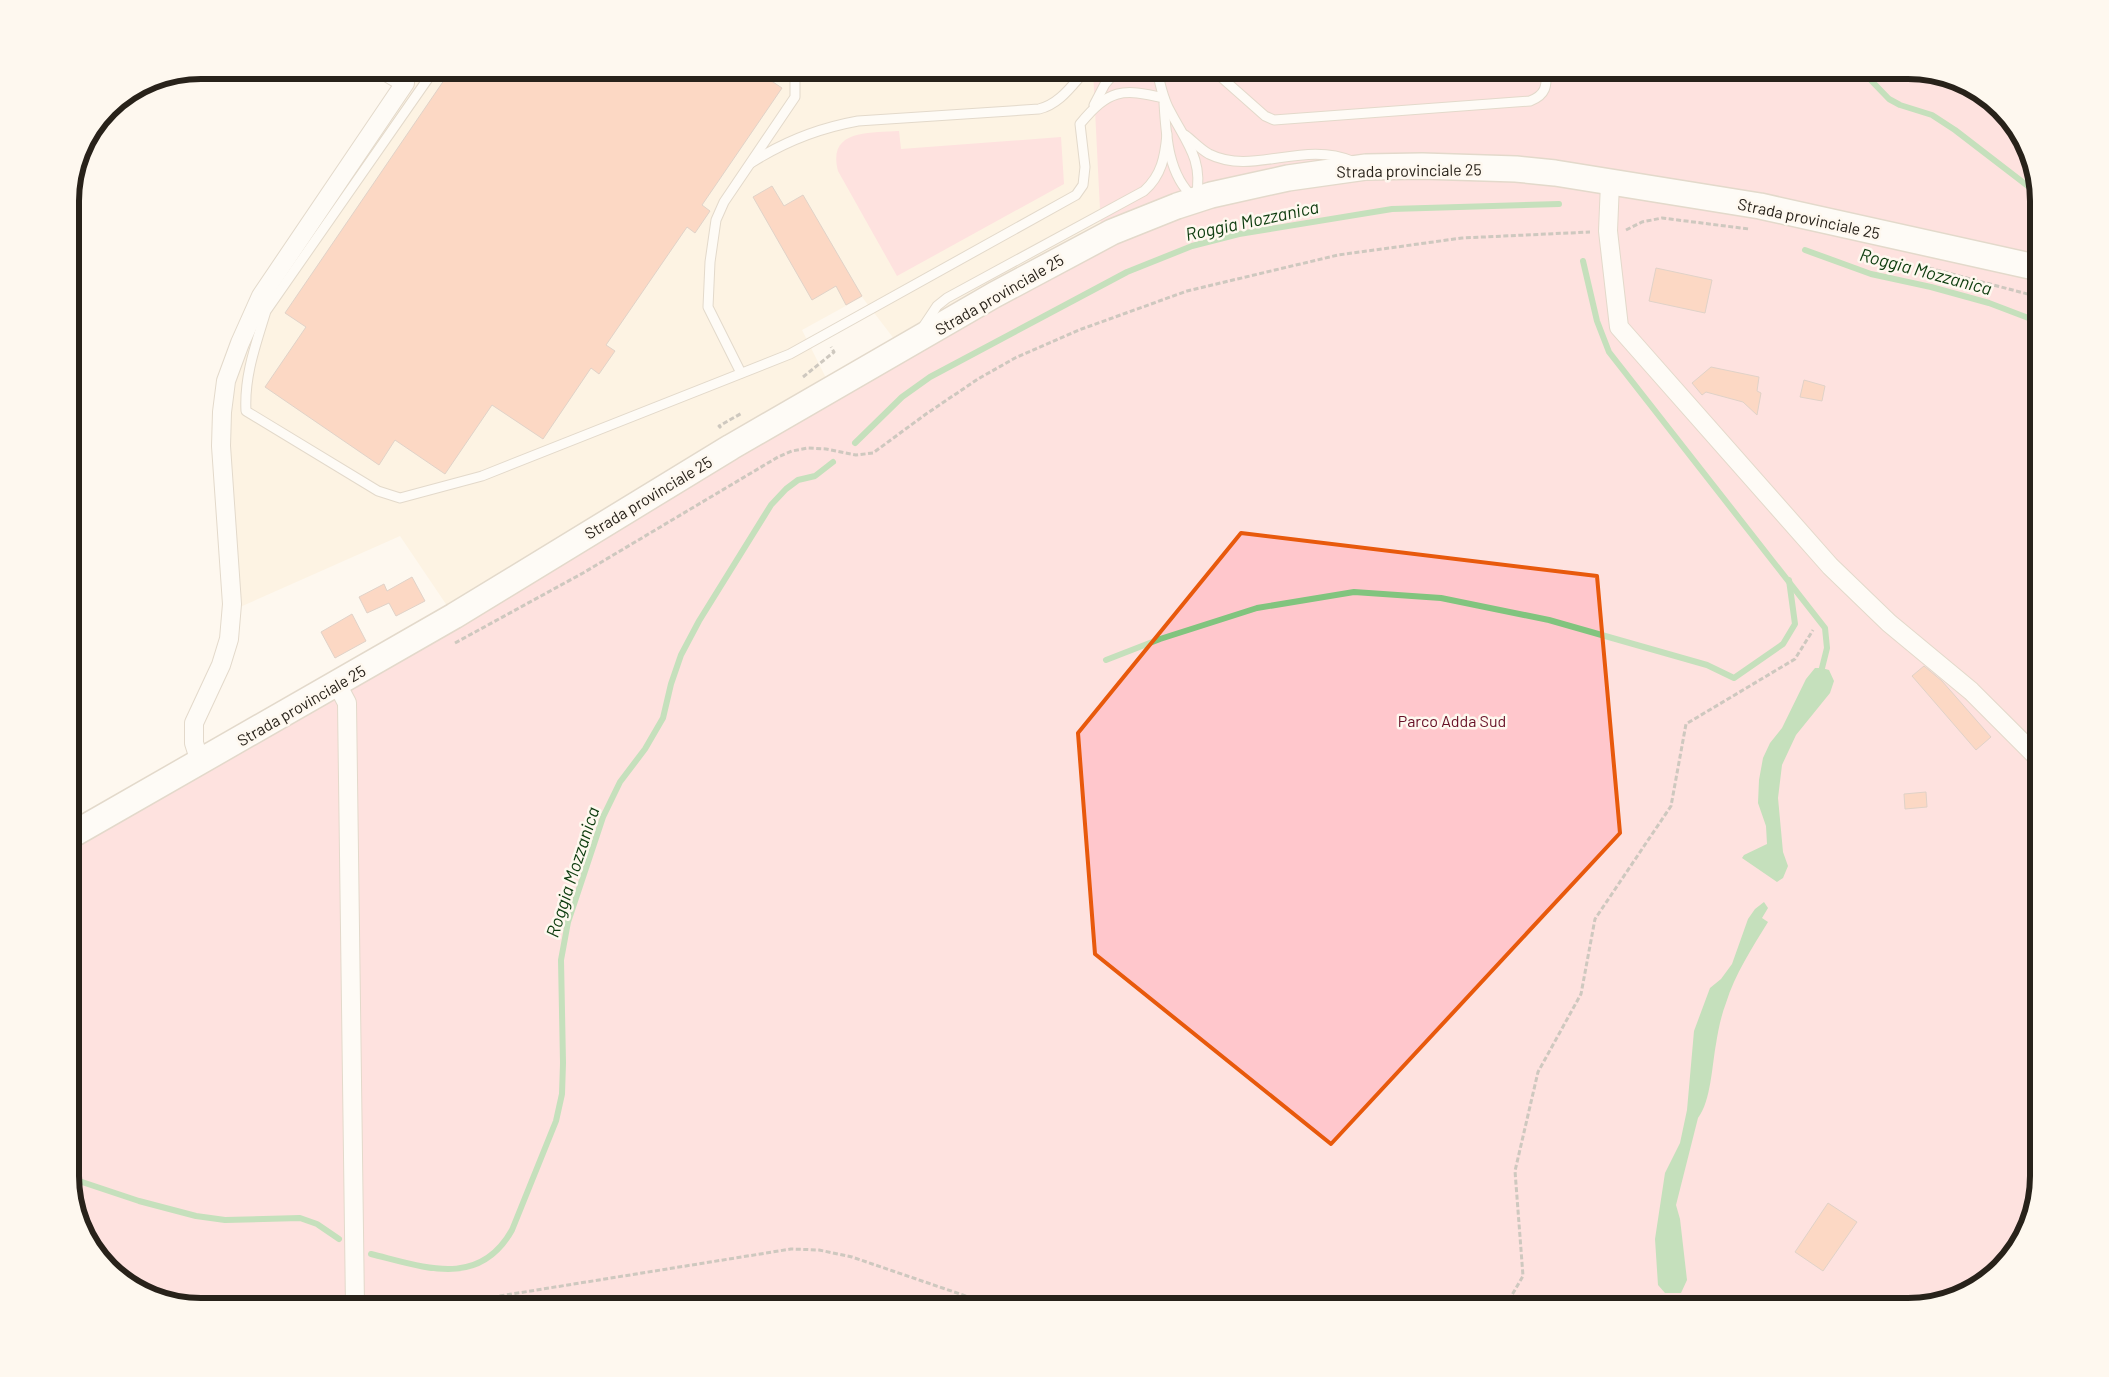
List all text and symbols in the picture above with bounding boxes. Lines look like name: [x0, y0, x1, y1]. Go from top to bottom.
street label: Strada provinciale 25: [1336, 159, 1482, 181]
street label: Strada provinciale 25: [1736, 194, 1882, 242]
water label: Roggia Mozzanica: [1183, 195, 1321, 245]
water label: Roggia Mozzanica: [1858, 243, 1994, 299]
street label: Strada provinciale 25: [931, 249, 1067, 339]
street label: Strada provinciale 25: [581, 451, 715, 543]
street label: Strada provinciale 25: [233, 660, 369, 750]
park label: Parco Adda Sud: [1398, 711, 1506, 730]
water label: Roggia Mozzanica: [541, 804, 603, 940]

